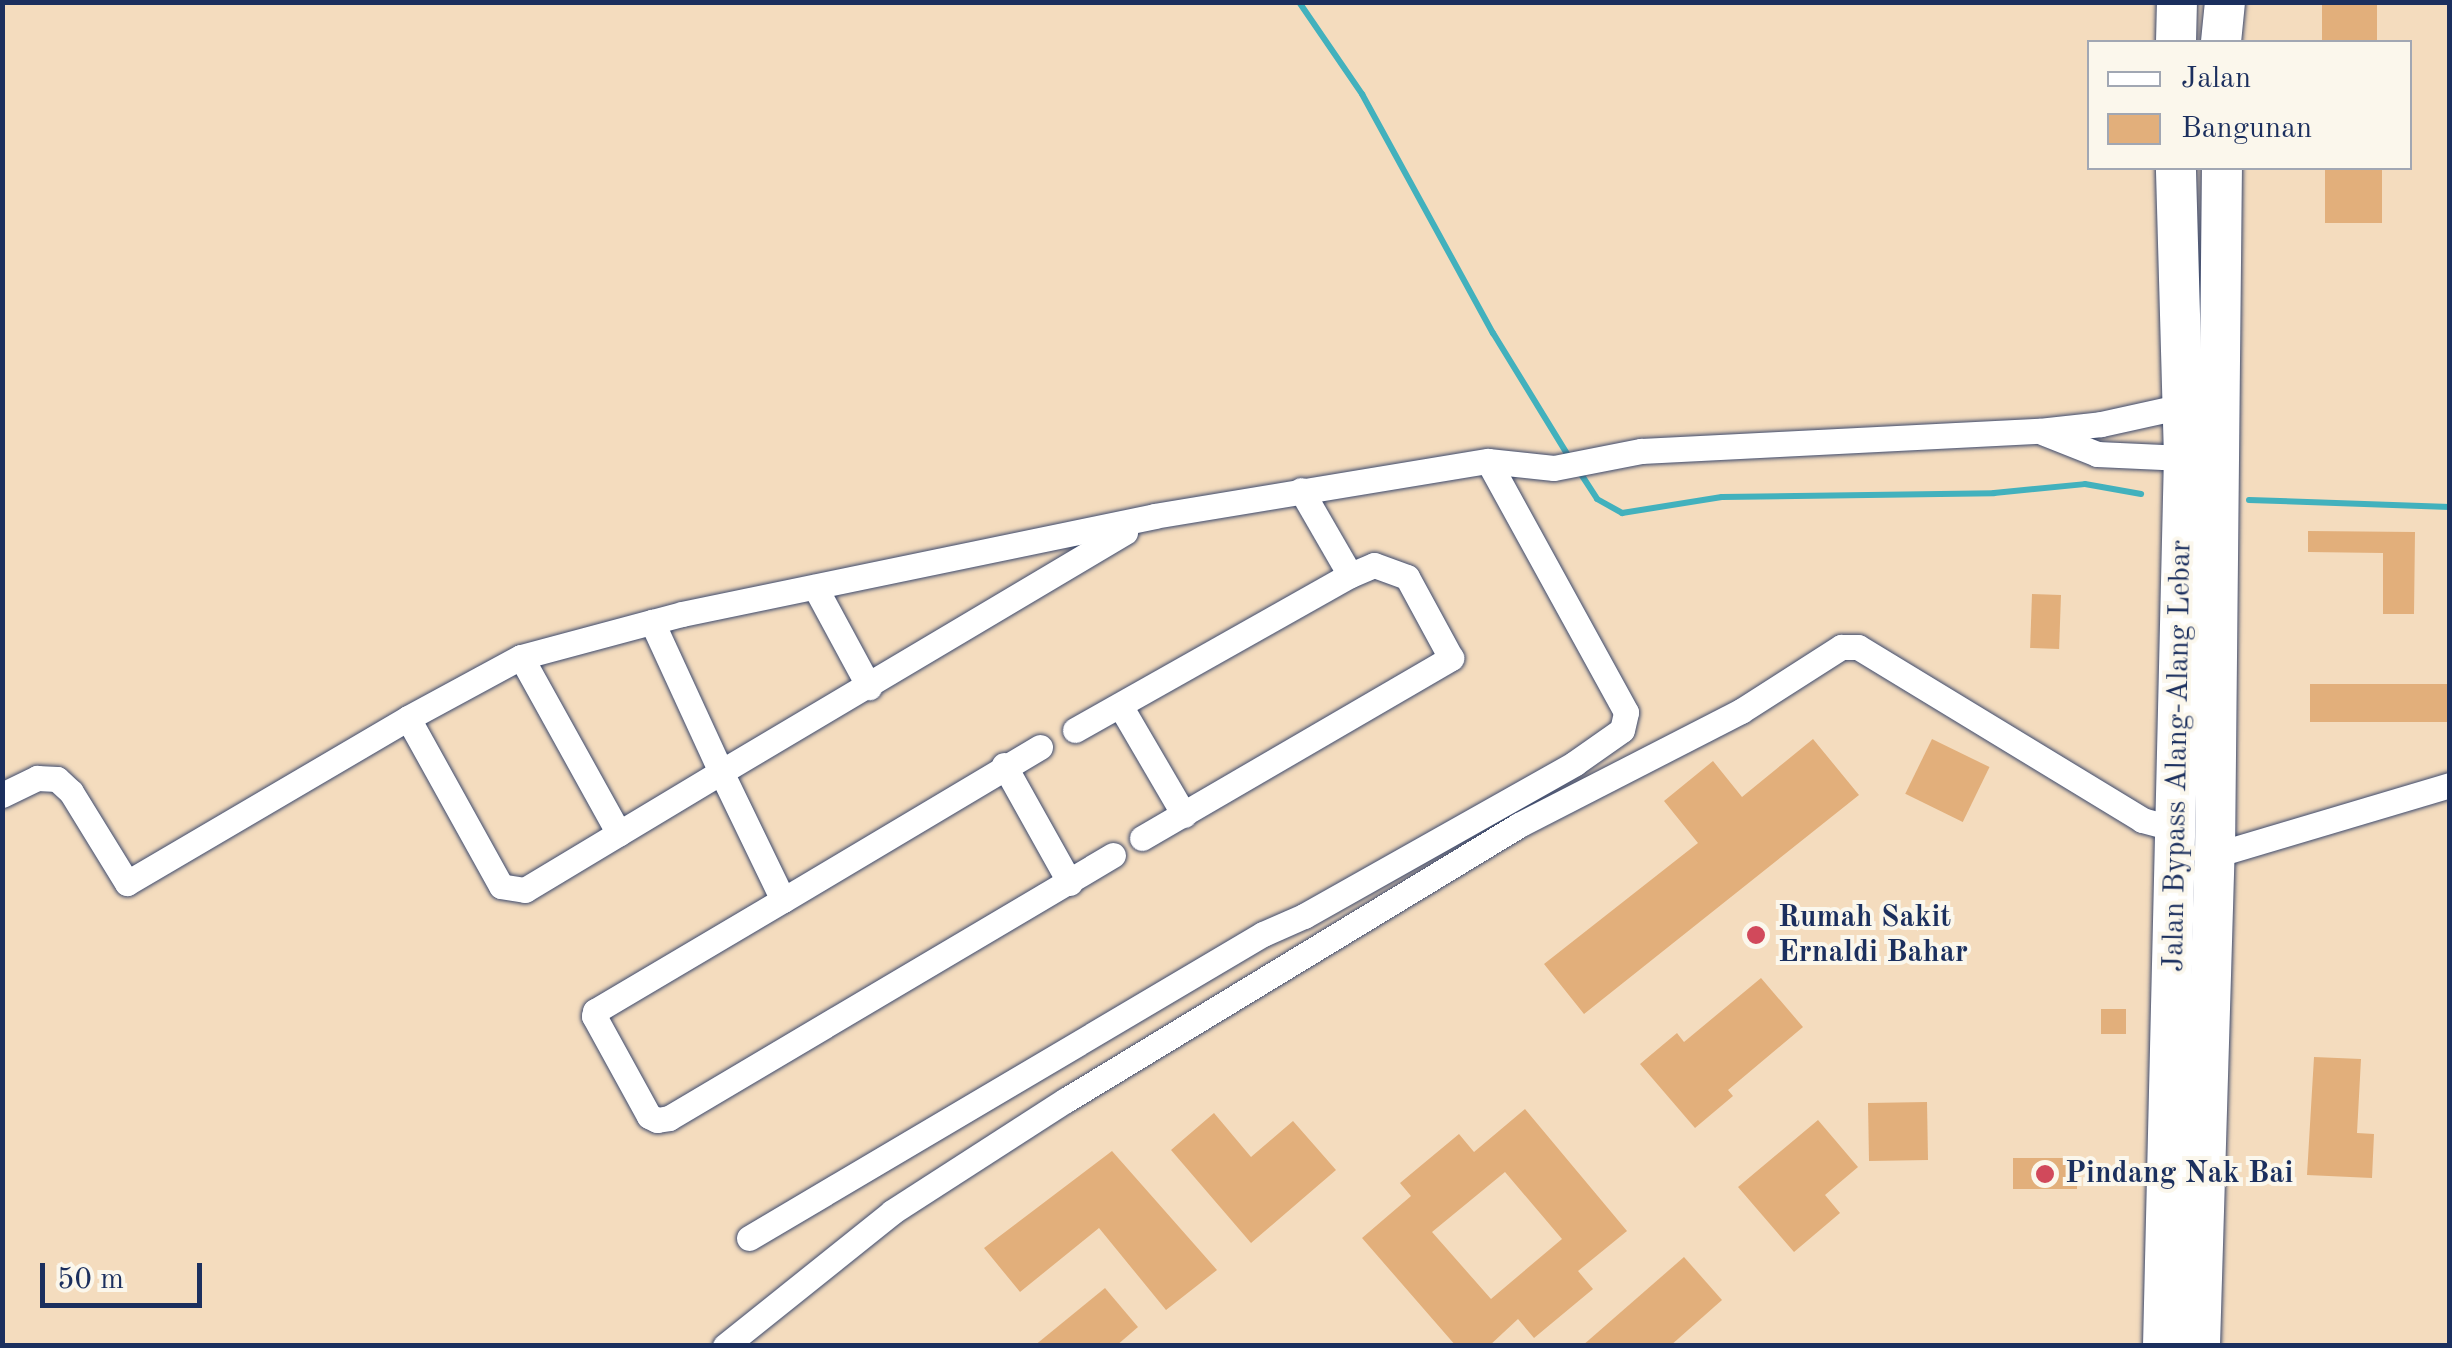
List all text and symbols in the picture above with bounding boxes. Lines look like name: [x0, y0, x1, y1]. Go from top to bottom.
legend: [2087, 40, 2412, 170]
text: Jalan: [2181, 64, 2251, 94]
text: Bangunan: [2181, 114, 2312, 144]
street label: Jalan Bypass Alang-Alang Lebar: [2156, 540, 2200, 972]
place label: Rumah Sakit Ernaldi Bahar: [1778, 900, 1968, 970]
marker: Rumah Sakit Ernaldi Bahar: [1743, 922, 1769, 948]
place label: Pindang Nak Bai: [2065, 1156, 2293, 1192]
marker: Pindang Nak Bai: [2034, 1163, 2056, 1185]
scale bar: [45, 1243, 208, 1305]
text: 50 m: [57, 1265, 124, 1295]

